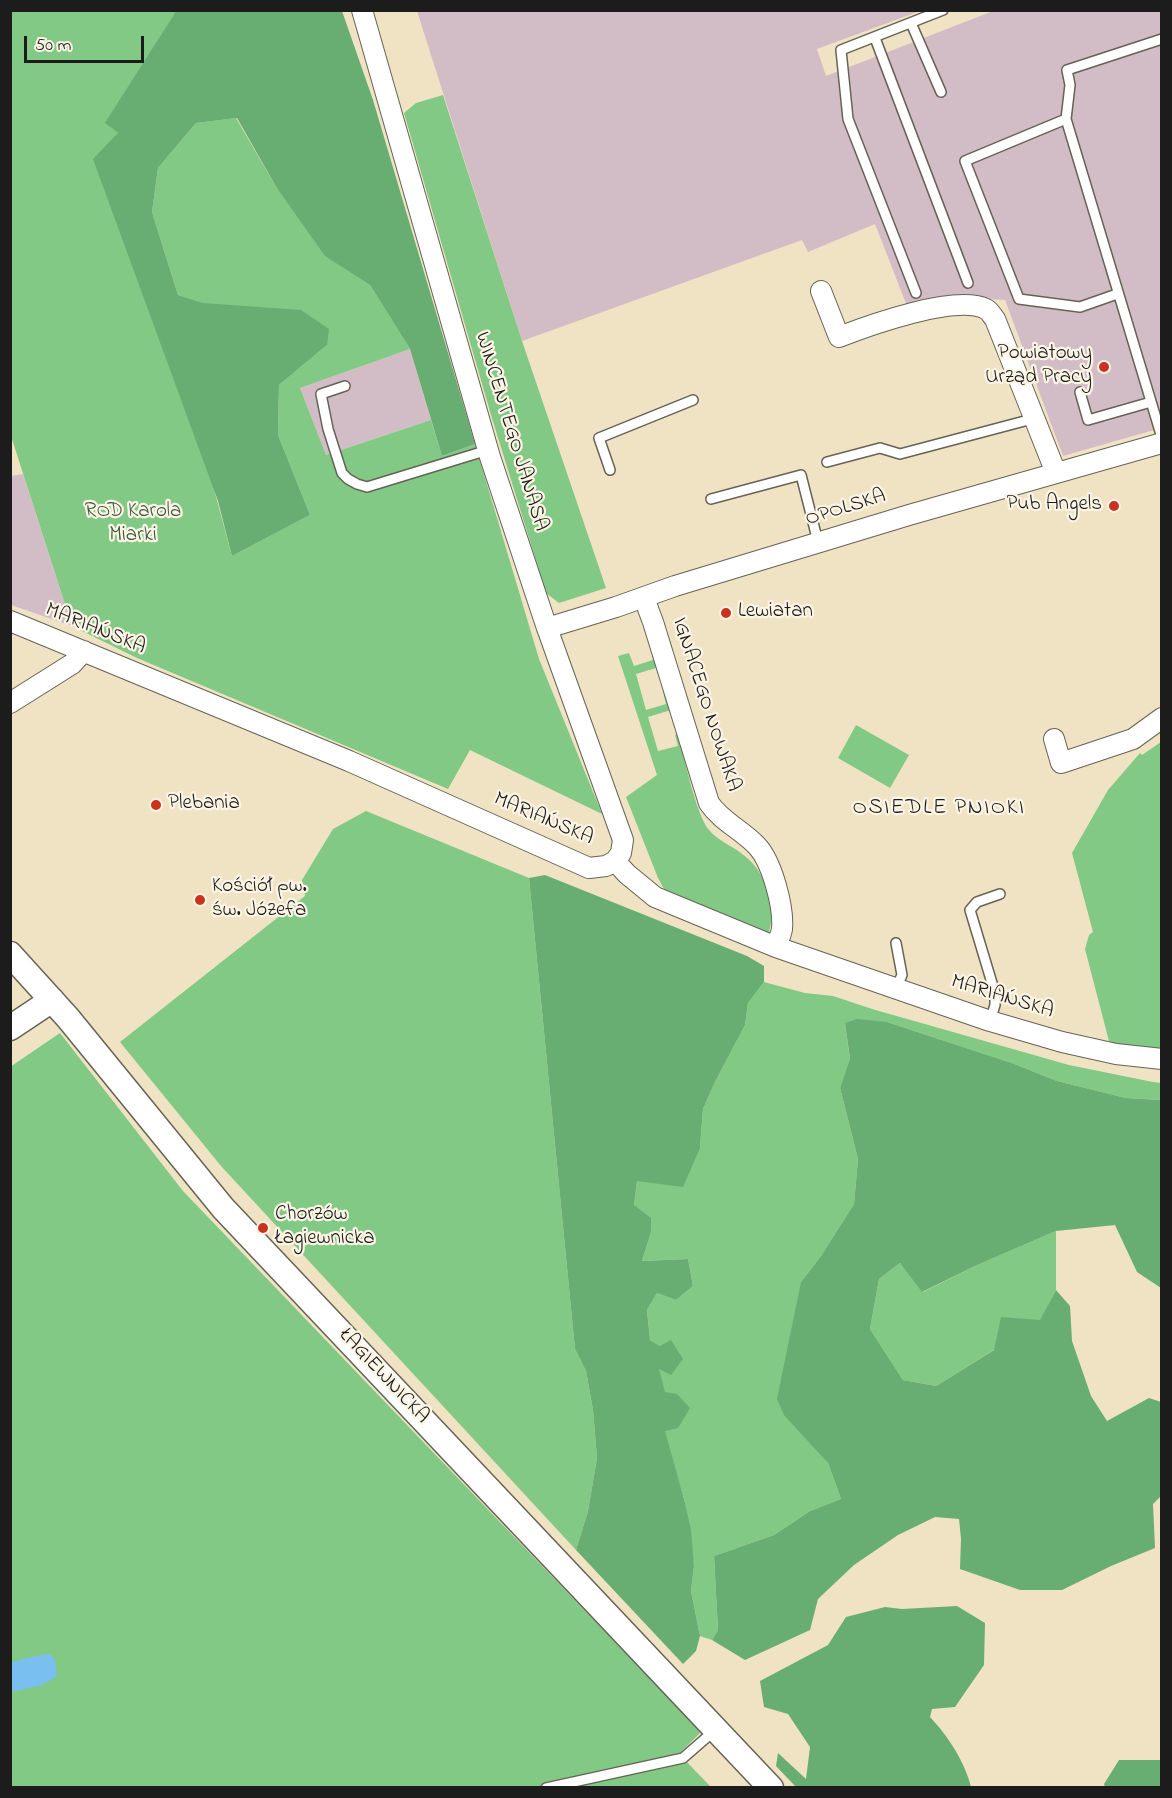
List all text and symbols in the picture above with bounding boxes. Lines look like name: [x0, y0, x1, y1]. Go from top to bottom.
scale bar: [27, 24, 147, 62]
text: 50 m: [35, 33, 72, 59]
street label: WINCENTEGO JANASA: [468, 329, 552, 535]
place label: Powiatowy Urząd Pracy: [985, 342, 1092, 392]
marker: Powiatowy Urząd Pracy: [1097, 360, 1111, 374]
street label: OPOLSKA: [803, 485, 889, 533]
place label: Pub Angels: [1006, 493, 1102, 519]
marker: Pub Angels: [1107, 499, 1121, 513]
park label: ROD Karola Miarki: [85, 500, 181, 550]
street label: MARIAŃSKA: [41, 598, 149, 662]
place label: Lewiatan: [738, 600, 813, 626]
marker: Lewiatan: [719, 606, 733, 620]
street label: IGNACEGO NOWAKA: [665, 615, 745, 795]
street label: MARIAŃSKA: [489, 788, 597, 852]
place label: Plebania: [168, 792, 240, 818]
district label: OSIEDLE PNIOKI: [853, 796, 1025, 822]
marker: Plebania: [149, 798, 163, 812]
place label: Kościół pw. św. Józefa: [212, 875, 307, 925]
marker: Kościół pw. św. Józefa: [193, 893, 207, 907]
street label: MARIAŃSKA: [948, 970, 1056, 1026]
place label: Chorzów Łagiewnicka: [275, 1203, 375, 1253]
marker: Chorzów Łagiewnicka: [256, 1221, 270, 1235]
street label: ŁAGIEWNICKA: [332, 1324, 434, 1430]

